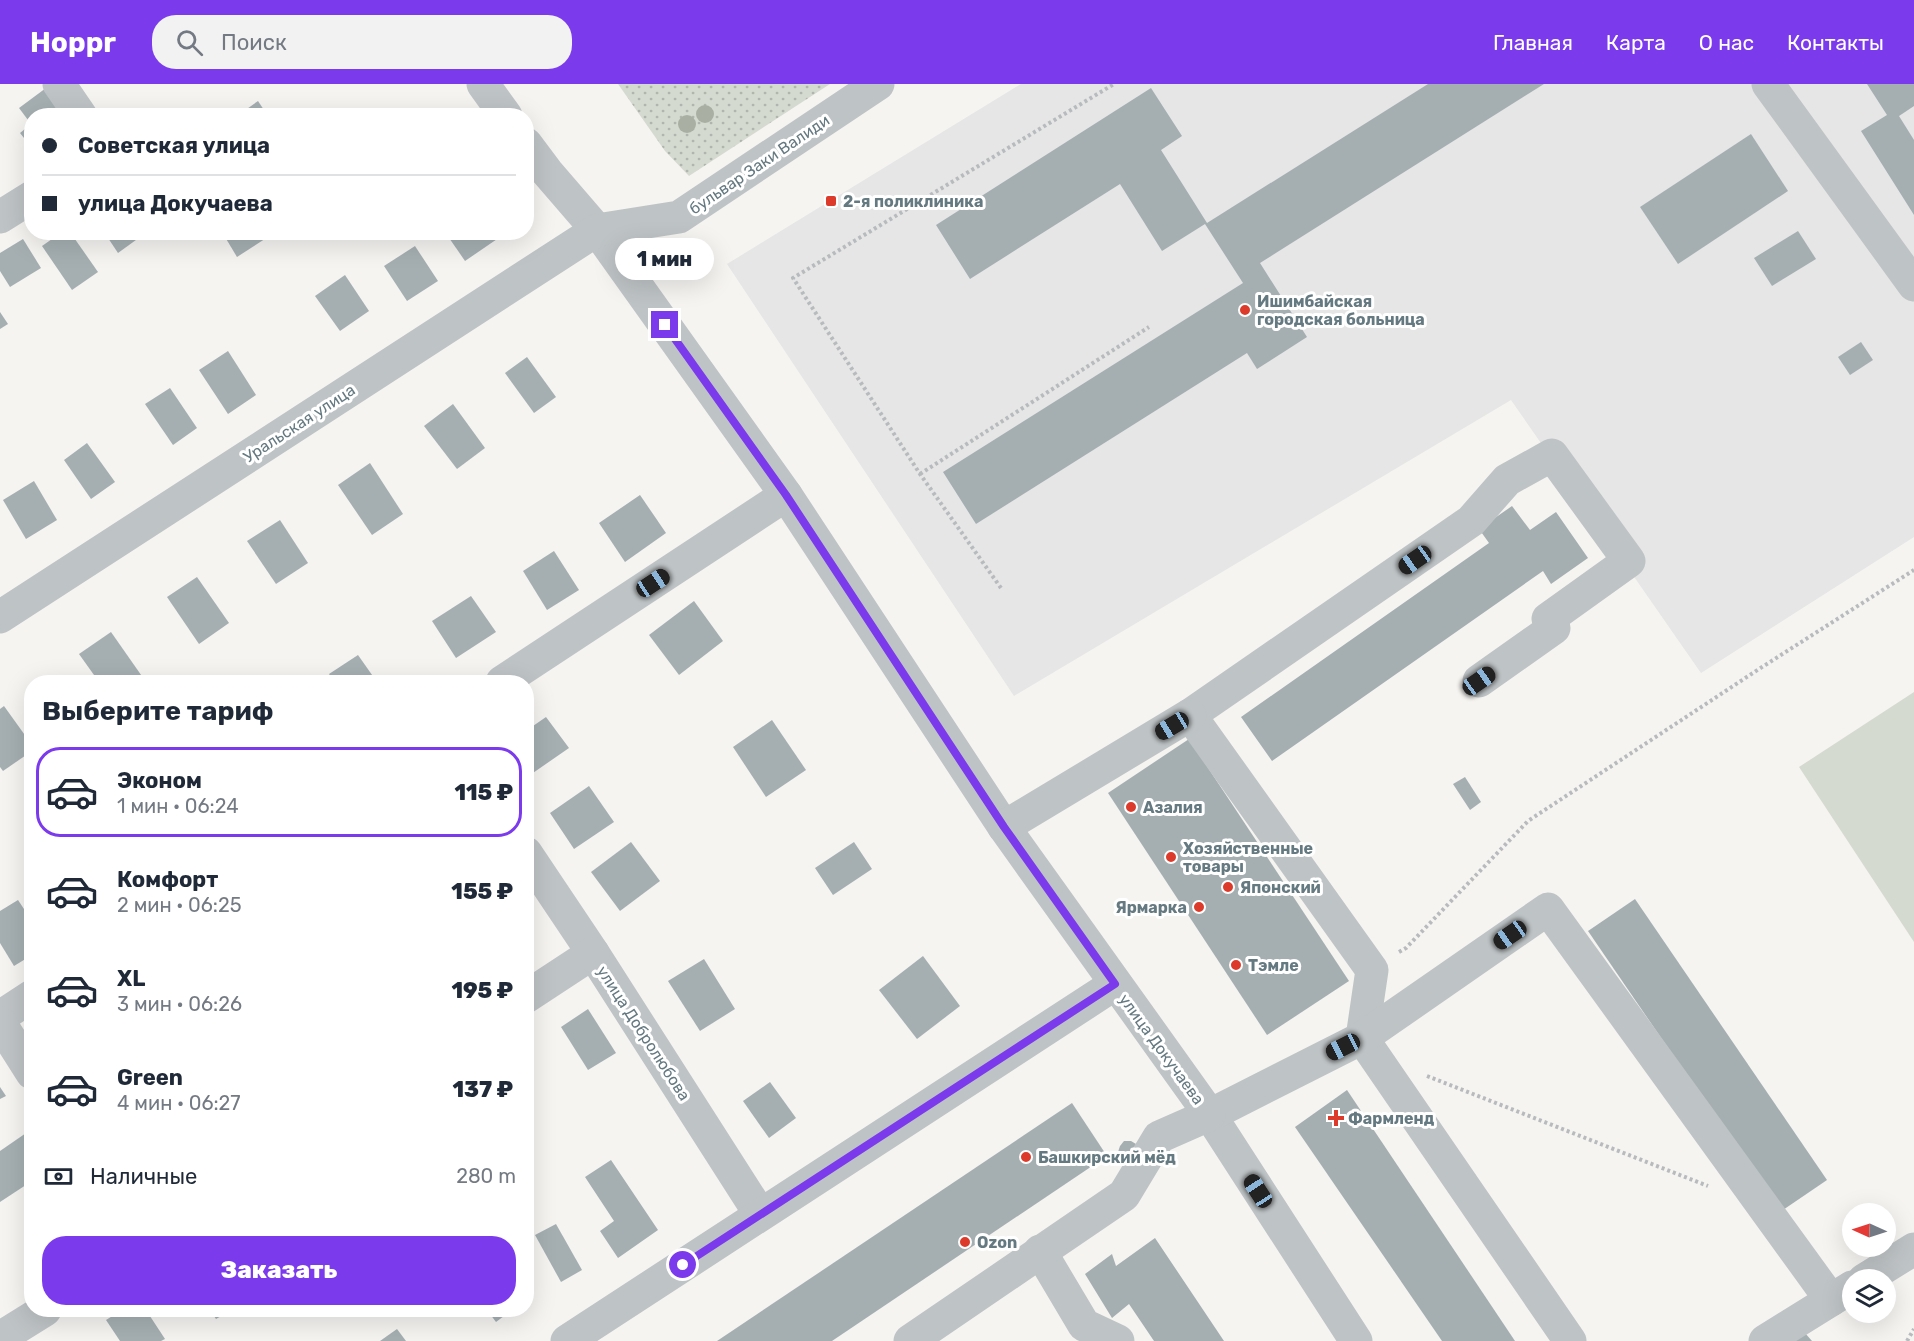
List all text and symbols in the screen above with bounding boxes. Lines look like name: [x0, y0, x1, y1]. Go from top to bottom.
search box: [152, 15, 572, 69]
text: Hoppr: [30, 26, 116, 59]
icon: search: [173, 26, 206, 59]
text: Поиск: [221, 29, 287, 56]
text: Главная: [1493, 30, 1573, 55]
text: Карта: [1606, 30, 1666, 55]
text: О нас: [1699, 30, 1754, 55]
text: Контакты: [1787, 30, 1884, 55]
street label: бульвар Заки Валиди: [686, 110, 833, 218]
text: Советская улица: [78, 132, 270, 159]
text: улица Докучаева: [78, 190, 273, 217]
place label: 2-я поликлиника: [843, 192, 983, 211]
marker: 2-я поликлиника: [824, 194, 838, 208]
callout: 1 мин: [616, 238, 714, 280]
text: 1 мин: [637, 247, 692, 271]
place label: Ишимбайская городская больница: [1257, 292, 1425, 329]
marker: Ишимбайская городская больница: [1238, 303, 1252, 317]
route end: [651, 311, 678, 338]
street label: Уральская улица: [240, 380, 359, 467]
car: [1395, 542, 1435, 578]
car: [633, 566, 673, 600]
car: [1459, 663, 1499, 699]
text: Выберите тариф: [42, 695, 273, 727]
car: [1152, 709, 1192, 743]
icon: car: [45, 765, 99, 819]
text: Эконом: [117, 767, 202, 794]
text: 115 ₽: [454, 779, 513, 806]
text: 1 мин · 06:24: [117, 794, 239, 818]
place label: Азалия: [1143, 798, 1203, 817]
marker: Азалия: [1124, 800, 1138, 814]
place label: Хозяйственные товары: [1183, 839, 1313, 876]
marker: Хозяйственные товары: [1164, 850, 1178, 864]
icon: car: [45, 864, 99, 918]
text: Комфорт: [117, 866, 218, 893]
text: 155 ₽: [451, 878, 513, 905]
place label: Японский: [1240, 878, 1321, 897]
marker: Японский: [1221, 880, 1235, 894]
text: 2 мин · 06:25: [117, 893, 242, 917]
place label: Ярмарка: [1115, 898, 1187, 917]
marker: Ярмарка: [1192, 900, 1206, 914]
car: [1490, 917, 1530, 953]
place label: Тэмле: [1248, 956, 1299, 975]
marker: Тэмле: [1229, 958, 1243, 972]
street label: улица Добролюбова: [593, 962, 694, 1104]
icon: car: [45, 963, 99, 1017]
text: XL: [117, 965, 145, 992]
text: 195 ₽: [451, 977, 513, 1004]
street label: улица Докучаева: [1115, 990, 1208, 1108]
text: 3 мин · 06:26: [117, 992, 242, 1016]
car: [1323, 1031, 1363, 1063]
icon: car: [45, 1062, 99, 1116]
text: Green: [117, 1064, 183, 1091]
text: 137 ₽: [452, 1076, 513, 1103]
text: 4 мин · 06:27: [117, 1091, 241, 1115]
place label: Фармленд: [1348, 1109, 1435, 1128]
marker: Фармленд: [1329, 1111, 1343, 1125]
place label: Башкирский мёд: [1038, 1148, 1176, 1167]
marker: Башкирский мёд: [1019, 1150, 1033, 1164]
icon: cash: [42, 1160, 75, 1193]
text: Наличные: [90, 1163, 197, 1190]
text: 280 m: [456, 1164, 516, 1188]
car: [1241, 1171, 1275, 1211]
north arrow: [1842, 1203, 1896, 1257]
map controls: [1842, 1203, 1896, 1323]
place label: Ozon: [977, 1233, 1017, 1252]
marker: Ozon: [958, 1235, 972, 1249]
button: Заказать: [42, 1236, 516, 1305]
route start: [669, 1251, 696, 1278]
button: layers: [1842, 1269, 1896, 1323]

